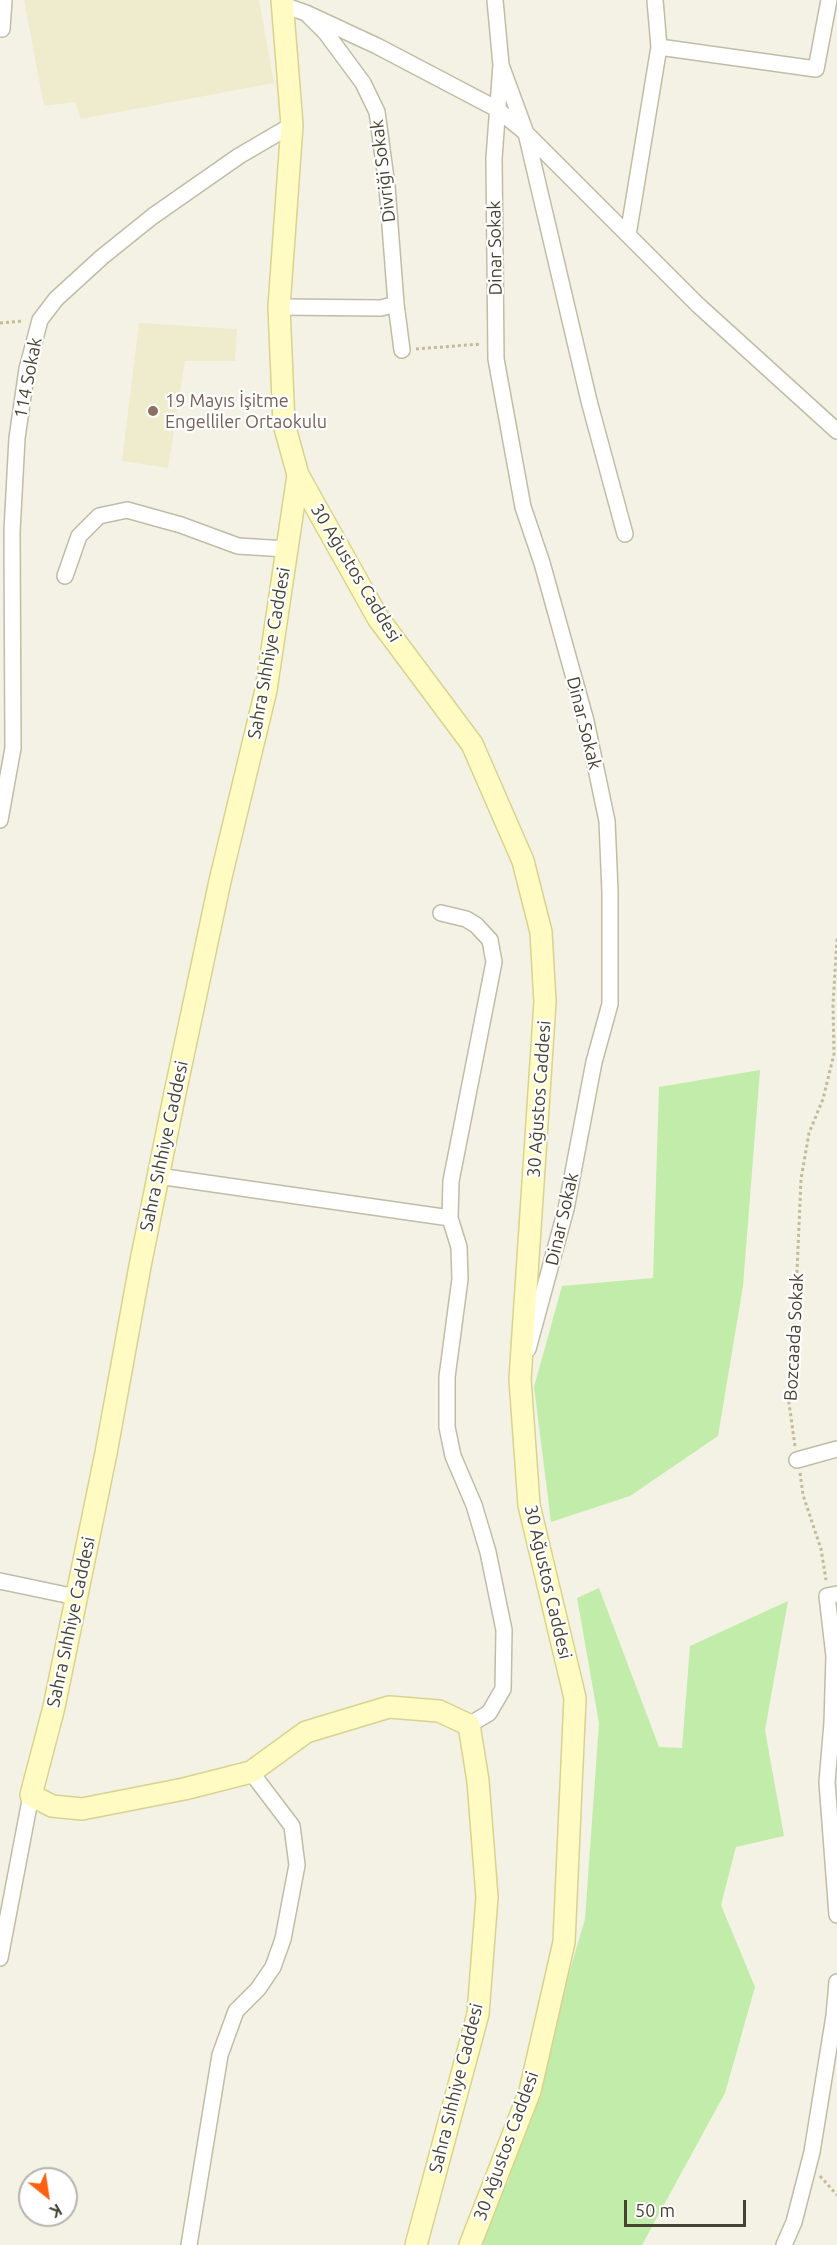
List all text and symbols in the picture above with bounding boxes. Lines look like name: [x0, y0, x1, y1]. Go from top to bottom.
street label: Divriği Sokak: [366, 118, 400, 224]
street label: Dinar Sokak: [483, 200, 507, 296]
street label: 114 Sokak: [10, 336, 46, 420]
place label: 19 Mayıs İşitme Engelliler Ortaokulu: [165, 390, 327, 432]
marker: 19 Mayıs İşitme Engelliler Ortaokulu: [146, 404, 160, 418]
street label: 30 Ağustos Caddesi: [306, 500, 406, 646]
street label: Sahra Sıhhiye Caddesi: [243, 565, 295, 741]
street label: Dinar Sokak: [562, 674, 606, 772]
street label: 30 Ağustos Caddesi: [523, 1020, 555, 1178]
street label: Sahra Sıhhiye Caddesi: [135, 1059, 193, 1233]
street label: Dinar Sokak: [541, 1170, 583, 1268]
street label: Bozcaada Sokak: [780, 1273, 808, 1401]
street label: 30 Ağustos Caddesi: [520, 1503, 576, 1661]
street label: Sahra Sıhhiye Caddesi: [42, 1535, 100, 1709]
street label: Sahra Sıhhiye Caddesi: [424, 2001, 488, 2175]
street label: 30 Ağustos Caddesi: [469, 2068, 543, 2224]
north arrow: [18, 2167, 78, 2227]
scale bar: [627, 2188, 748, 2226]
text: K: [47, 2200, 65, 2221]
text: 50 m: [635, 2200, 675, 2220]

